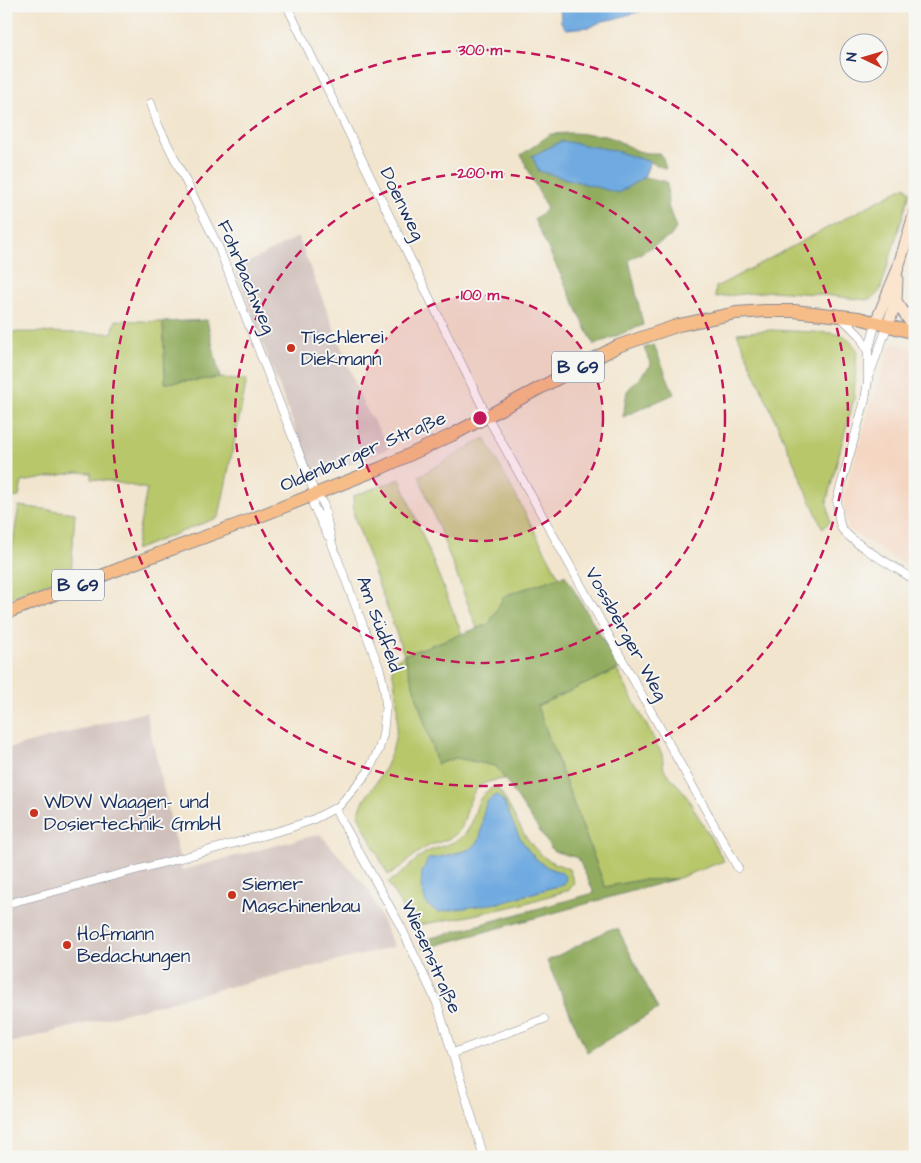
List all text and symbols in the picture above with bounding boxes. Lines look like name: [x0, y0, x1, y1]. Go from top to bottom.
north arrow: [838, 32, 888, 82]
text: 300 m: [457, 40, 502, 61]
text: N: [842, 51, 862, 62]
street label: Doenweg: [372, 163, 431, 246]
text: 200 m: [456, 163, 503, 184]
street label: Fohrbachweg: [209, 216, 282, 339]
text: 100 m: [461, 285, 500, 306]
place label: Tischlerei Diekmann: [301, 324, 384, 373]
marker: Tischlerei Diekmann: [285, 342, 297, 354]
road number: B 69: [552, 352, 604, 382]
street label: Oldenburger Straße: [276, 405, 451, 500]
centre of rings: [471, 409, 489, 427]
street label: Vossberger Weg: [577, 562, 674, 706]
road number: B 69: [52, 570, 104, 600]
street label: Am Südfeld: [349, 572, 409, 676]
place label: WDW Waagen- und Dosiertechnik GmbH: [44, 789, 221, 838]
marker: WDW Waagen- und Dosiertechnik GmbH: [28, 807, 40, 819]
place label: Siemer Maschinenbau: [242, 871, 361, 920]
marker: Siemer Maschinenbau: [226, 889, 238, 901]
street label: Wiesenstraße: [394, 896, 468, 1018]
place label: Hofmann Bedachungen: [77, 921, 190, 971]
marker: Hofmann Bedachungen: [61, 939, 73, 951]

